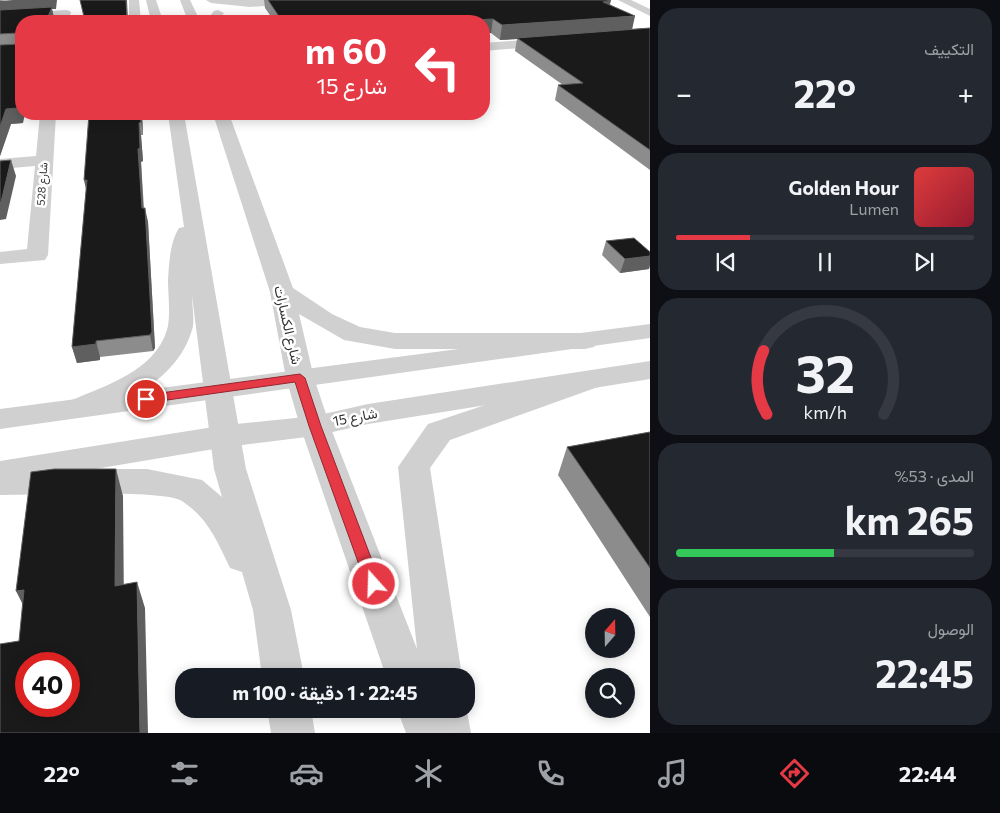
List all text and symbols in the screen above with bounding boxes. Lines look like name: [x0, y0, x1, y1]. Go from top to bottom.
text: 60 m: [305, 28, 387, 71]
icon: left: [405, 35, 470, 100]
text: التكييف: [924, 39, 974, 58]
text: 22°: [793, 69, 856, 116]
text: شارع 15: [316, 72, 387, 99]
text: −: [676, 76, 692, 110]
text: +: [958, 76, 974, 110]
street label: شارع 528: [34, 162, 52, 206]
text: Golden Hour: [789, 176, 899, 199]
text: Lumen: [849, 199, 899, 218]
icon: previous: [712, 248, 740, 276]
icon: pause: [811, 248, 839, 276]
icon: next: [910, 248, 938, 276]
street label: شارع الكسارات: [268, 284, 306, 366]
text: 32: [795, 340, 855, 404]
pin: [125, 378, 167, 420]
icon: arrive: [132, 385, 160, 413]
text: km/h: [803, 401, 847, 423]
street label: شارع 15: [331, 404, 379, 432]
text: المدى · 53%: [894, 466, 974, 485]
text: 265 km: [845, 496, 974, 543]
position arrow: [347, 557, 399, 609]
north arrow: [585, 608, 635, 658]
map controls: [585, 608, 635, 718]
text: الوصول: [928, 619, 974, 638]
text: 22:45: [875, 649, 974, 696]
speed limit sign: 40: [15, 652, 80, 717]
button: search: [585, 668, 635, 718]
text: 22:45 · 1 دقيقة · 100 m: [232, 681, 418, 704]
icon: filters: [167, 756, 202, 791]
icon: car: [289, 756, 324, 791]
icon: climate: [411, 756, 446, 791]
icon: phone: [533, 756, 568, 791]
icon: music: [655, 756, 690, 791]
icon: directions: [777, 756, 812, 791]
text: 22°: [44, 760, 80, 787]
text: 22:44: [899, 760, 957, 787]

